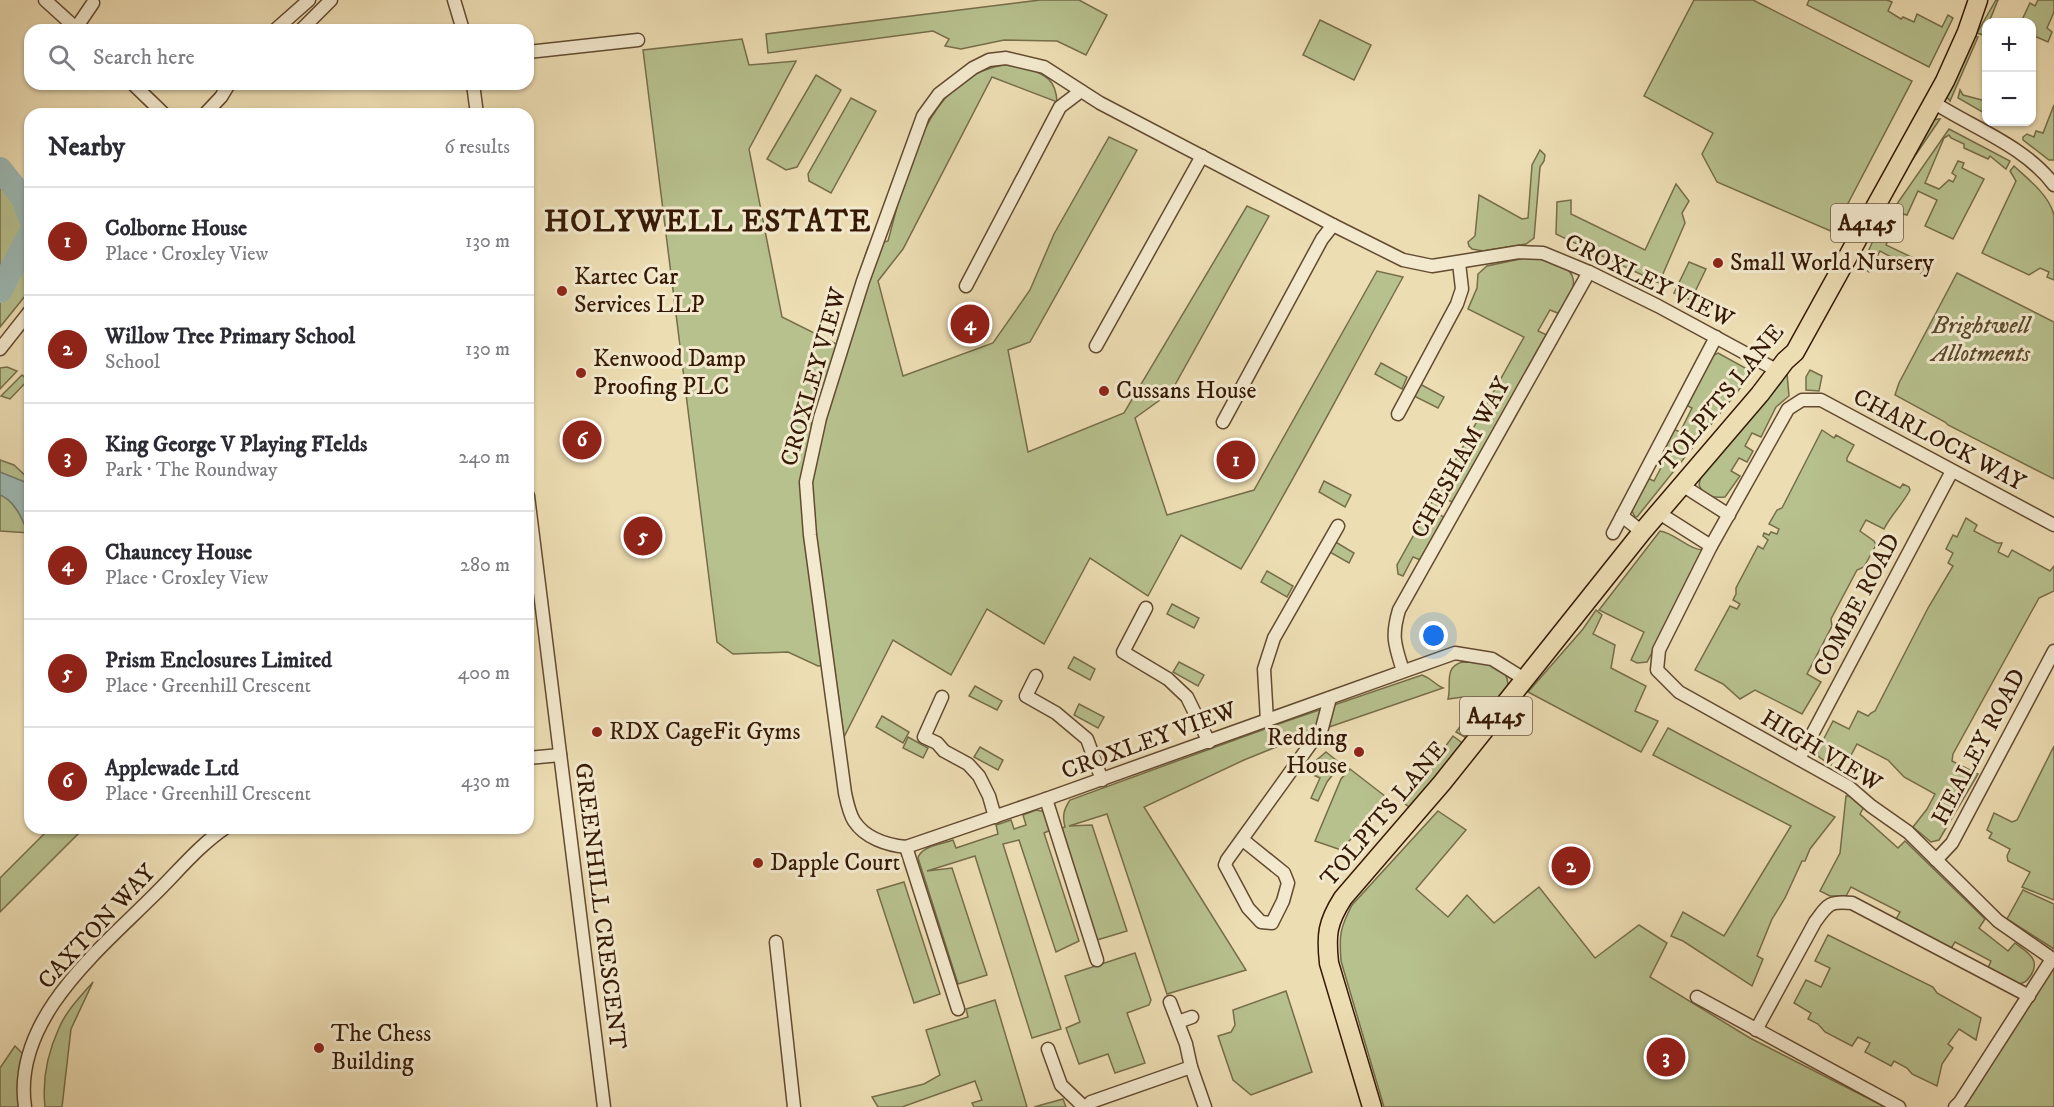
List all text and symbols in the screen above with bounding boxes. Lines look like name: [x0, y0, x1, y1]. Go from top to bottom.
map controls: [1982, 18, 2036, 126]
button: +: [1982, 18, 2036, 72]
search box: [24, 24, 534, 90]
icon: search: [45, 41, 78, 74]
text: Search here: [93, 44, 195, 71]
button: −: [1982, 72, 2036, 126]
text: Nearby: [48, 131, 125, 164]
text: 6 results: [444, 135, 510, 160]
district label: HOLYWELL ESTATE: [544, 204, 872, 241]
road number: A4145: [1831, 204, 1903, 242]
text: Colborne House: [105, 215, 247, 242]
street label: CROXLEY VIEW: [1560, 227, 1739, 335]
text: 1: [64, 229, 71, 254]
text: 130 m: [465, 229, 510, 254]
text: Place · Croxley View: [105, 242, 268, 267]
place label: Small World Nursery: [1730, 248, 1934, 278]
marker: Small World Nursery: [1711, 256, 1725, 270]
place label: Kartec Car Services LLP: [574, 262, 705, 320]
street label: CROXLEY VIEW: [774, 283, 854, 470]
marker: Kartec Car Services LLP: [555, 284, 569, 298]
pin: 4: [950, 302, 990, 346]
park label: Brightwell Allotments: [1929, 311, 2033, 369]
street label: TOLPITS LANE: [1653, 318, 1791, 478]
text: Willow Tree Primary School: [105, 323, 355, 350]
text: 2: [63, 337, 72, 362]
text: 130 m: [465, 337, 510, 362]
place label: Kenwood Damp Proofing PLC: [593, 344, 746, 402]
text: School: [105, 350, 160, 375]
marker: Kenwood Damp Proofing PLC: [574, 366, 588, 380]
street label: CHESHAM WAY: [1404, 372, 1518, 544]
place label: Cussans House: [1116, 376, 1257, 406]
street label: CHARLOCK WAY: [1848, 382, 2031, 498]
marker: Cussans House: [1097, 384, 1111, 398]
pin: 6: [562, 418, 602, 462]
text: King George V Playing FIelds: [105, 431, 367, 458]
pin: 1: [1216, 438, 1256, 482]
text: 3: [64, 445, 71, 470]
text: 240 m: [459, 445, 510, 470]
text: Park · The Roundway: [105, 458, 277, 483]
pin: 5: [624, 514, 662, 558]
street label: COMBE ROAD: [1807, 528, 1907, 682]
text: Chauncey House: [105, 539, 252, 566]
text: 4: [62, 553, 73, 578]
text: 280 m: [460, 553, 510, 578]
text: Place · Croxley View: [105, 566, 268, 591]
your location: [1419, 621, 1448, 650]
text: Prism Enclosures Limited: [105, 647, 332, 674]
text: 5: [63, 661, 72, 686]
text: 400 m: [458, 661, 510, 686]
street label: HEALEY ROAD: [1925, 664, 2033, 830]
text: Place · Greenhill Crescent: [105, 674, 311, 699]
street label: CROXLEY VIEW: [1057, 695, 1242, 787]
road number: A4145: [1460, 697, 1532, 735]
street label: HIGH VIEW: [1755, 703, 1888, 799]
place label: RDX CageFit Gyms: [609, 717, 801, 747]
place label: Redding House: [1267, 723, 1347, 781]
marker: RDX CageFit Gyms: [590, 725, 604, 739]
street label: TOLPITS LANE: [1314, 735, 1454, 893]
marker: Redding House: [1352, 745, 1366, 759]
text: Applewade Ltd: [105, 755, 239, 782]
street label: GREENHILL CRESCENT: [568, 761, 632, 1051]
text: 6: [62, 769, 73, 794]
text: 430 m: [461, 769, 510, 794]
text: Place · Greenhill Crescent: [105, 782, 311, 807]
pin: 2: [1552, 844, 1590, 888]
place label: Dapple Court: [770, 848, 900, 878]
marker: Dapple Court: [751, 856, 765, 870]
street label: CAXTON WAY: [32, 858, 163, 996]
place label: The Chess Building: [331, 1019, 431, 1077]
pin: 3: [1646, 1034, 1686, 1080]
marker: The Chess Building: [312, 1041, 326, 1055]

